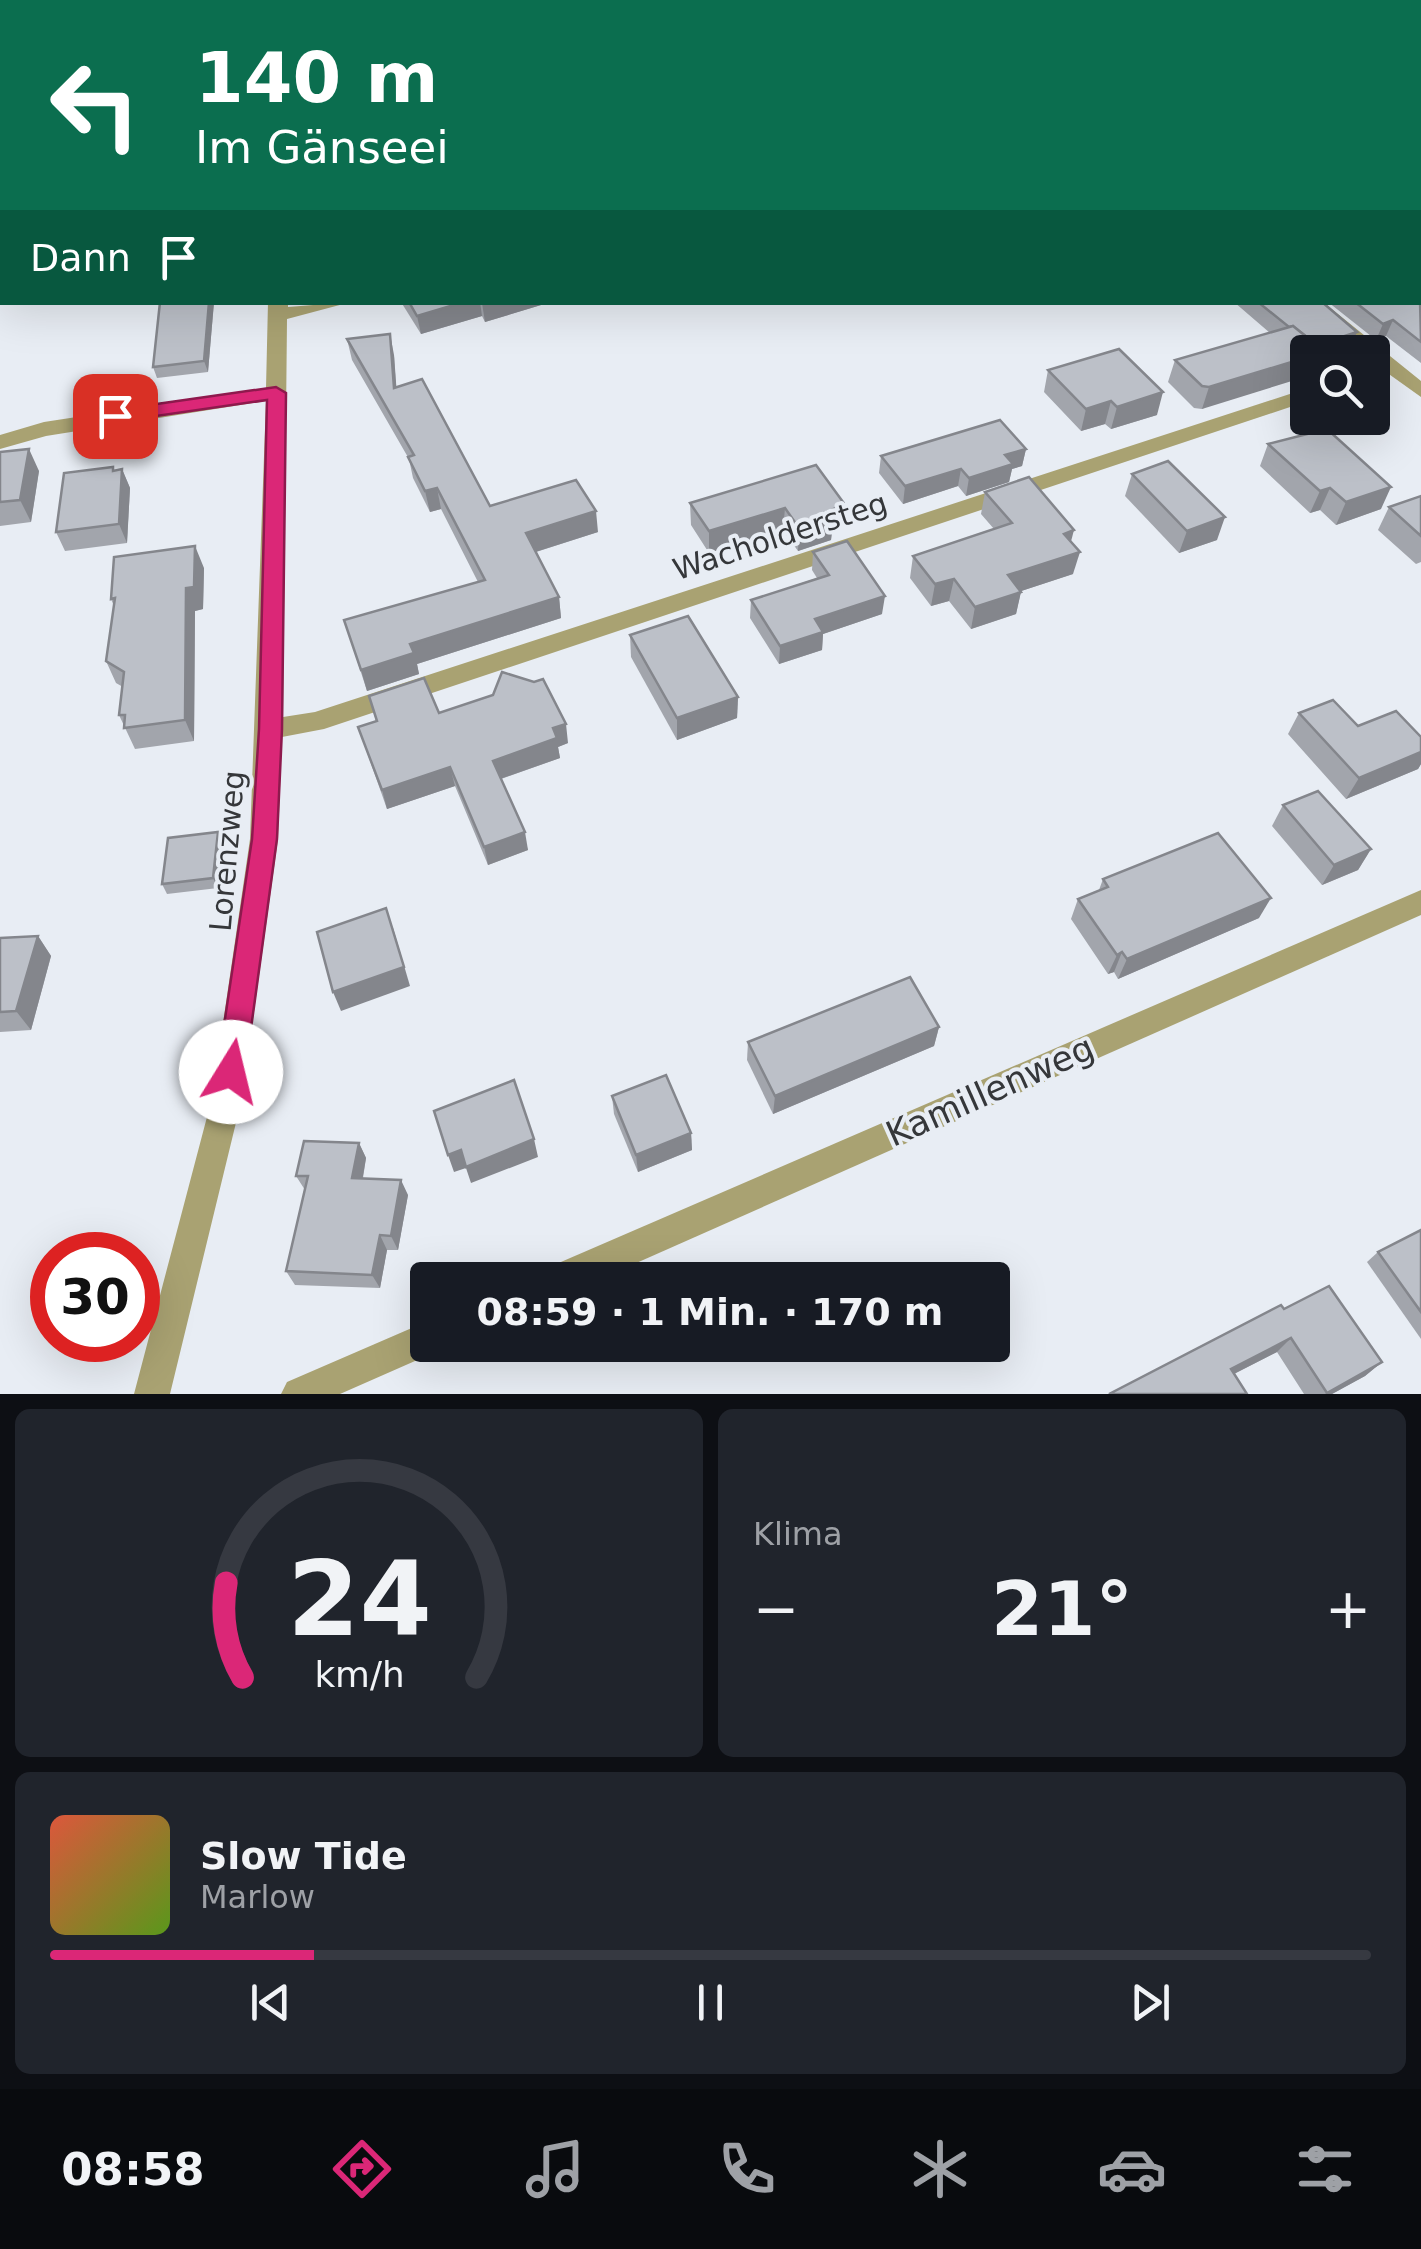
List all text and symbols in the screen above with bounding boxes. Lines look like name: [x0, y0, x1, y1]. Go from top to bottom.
text: 140 m: [195, 37, 438, 119]
icon: left: [30, 40, 160, 170]
text: Im Gänseei: [195, 121, 449, 174]
icon: arrive: [151, 230, 206, 285]
text: Dann: [30, 236, 131, 280]
map controls: [1290, 335, 1390, 435]
button: search: [1290, 335, 1390, 435]
pin: [73, 374, 158, 459]
icon: arrive: [88, 389, 143, 444]
street label: Wacholdersteg: [669, 485, 891, 587]
street label: Lorenzweg: [203, 769, 251, 933]
position arrow: [179, 1020, 283, 1124]
street label: Kamillenweg: [880, 1027, 1100, 1155]
speed limit sign: 30: [30, 1232, 160, 1362]
text: 08:59 · 1 Min. · 170 m: [477, 1290, 943, 1334]
text: Klima: [753, 1515, 843, 1553]
text: 24: [287, 1538, 431, 1660]
text: 21°: [991, 1565, 1133, 1653]
text: −: [753, 1577, 799, 1641]
text: +: [1325, 1577, 1371, 1641]
text: km/h: [314, 1654, 404, 1695]
text: Slow Tide: [200, 1834, 407, 1878]
text: Marlow: [200, 1878, 315, 1916]
icon: previous: [243, 1975, 298, 2030]
icon: pause: [683, 1975, 738, 2030]
icon: next: [1123, 1975, 1178, 2030]
icon: directions: [327, 2134, 397, 2204]
icon: music: [520, 2134, 590, 2204]
icon: phone: [712, 2134, 782, 2204]
icon: climate: [905, 2134, 975, 2204]
icon: car: [1097, 2134, 1167, 2204]
icon: filters: [1290, 2134, 1360, 2204]
text: 08:58: [61, 2143, 205, 2196]

